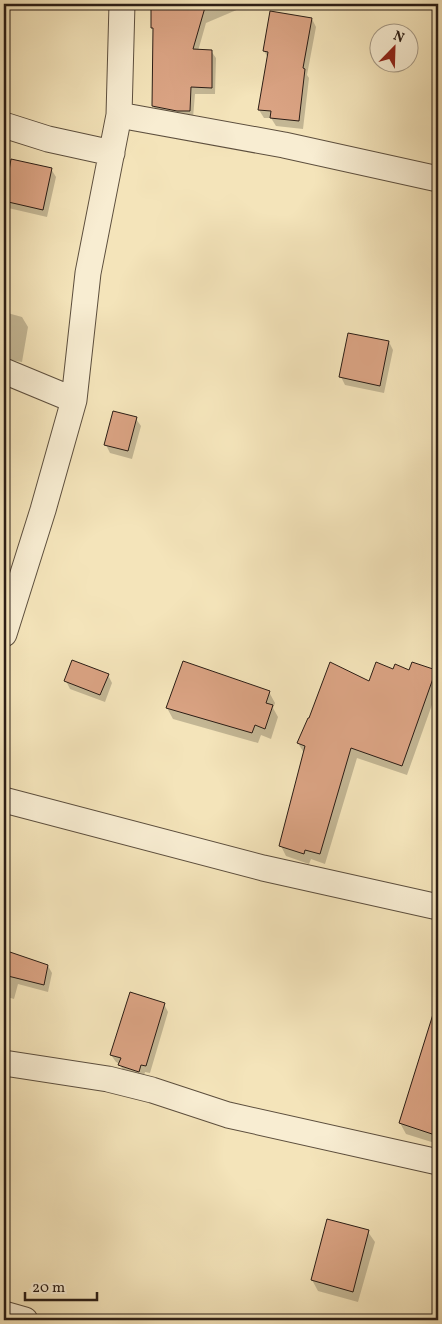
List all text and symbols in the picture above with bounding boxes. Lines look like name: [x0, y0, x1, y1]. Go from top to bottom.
north arrow: [370, 22, 420, 72]
text: N: [390, 27, 407, 48]
scale bar: [25, 1269, 98, 1301]
text: 20 m: [32, 1278, 65, 1299]

